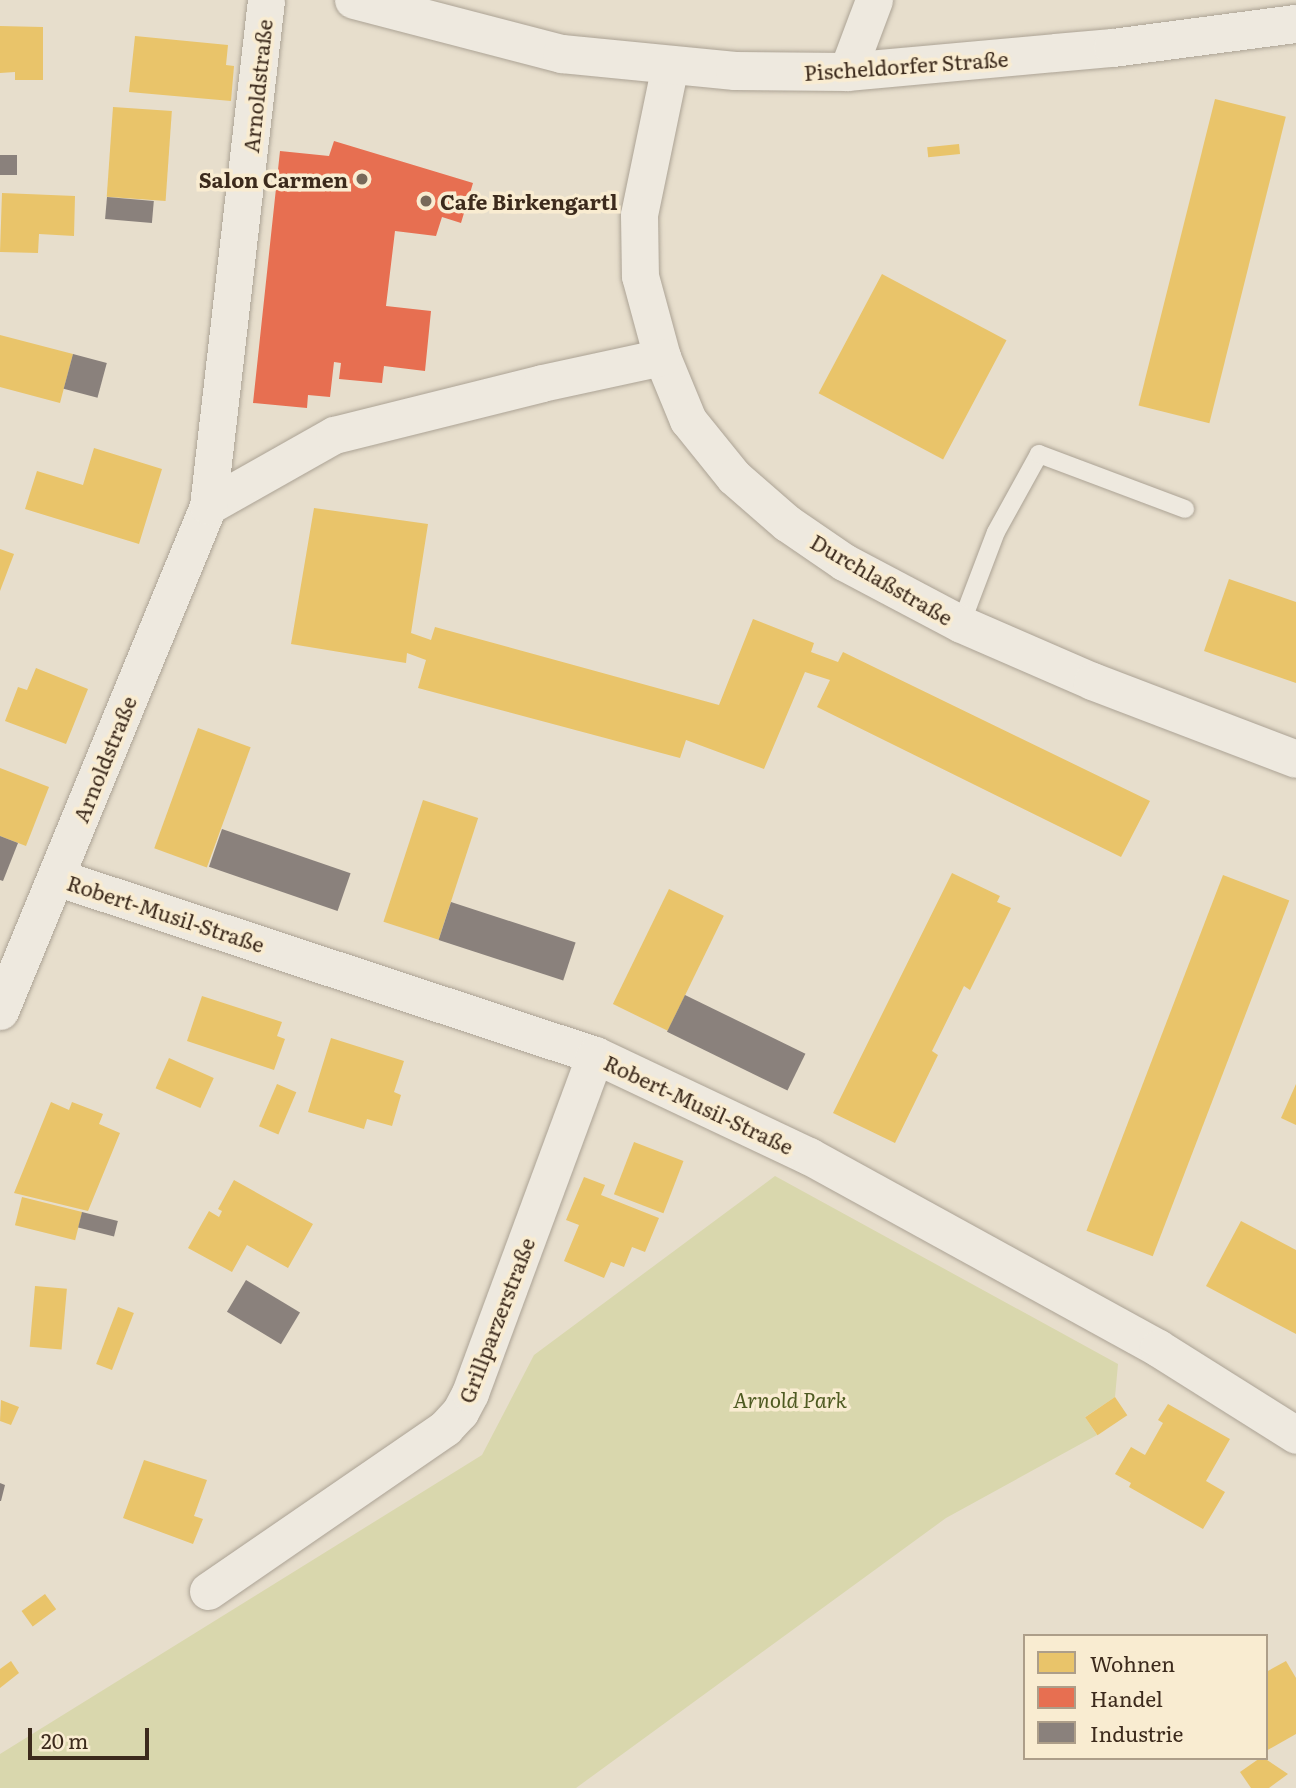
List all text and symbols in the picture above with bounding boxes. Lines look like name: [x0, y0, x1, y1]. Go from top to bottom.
street label: Arnoldstraße: [237, 18, 277, 154]
street label: Pischeldorfer Straße: [803, 45, 1009, 85]
place label: Salon Carmen: [199, 166, 348, 192]
marker: Salon Carmen: [354, 171, 370, 187]
place label: Cafe Birkengartl: [440, 188, 618, 214]
marker: Cafe Birkengartl: [418, 193, 434, 209]
street label: Durchlaßstraße: [807, 528, 957, 630]
street label: Arnoldstraße: [67, 692, 141, 826]
street label: Robert-Musil-Straße: [64, 869, 268, 957]
street label: Robert-Musil-Straße: [600, 1049, 798, 1159]
street label: Grillparzerstraße: [453, 1234, 539, 1406]
park label: Arnold Park: [733, 1386, 847, 1412]
legend: [1023, 1634, 1268, 1760]
text: Wohnen: [1090, 1647, 1175, 1678]
text: Handel: [1090, 1682, 1163, 1713]
scale bar: [32, 1714, 152, 1758]
text: Industrie: [1090, 1717, 1183, 1748]
text: 20 m: [41, 1724, 88, 1755]

